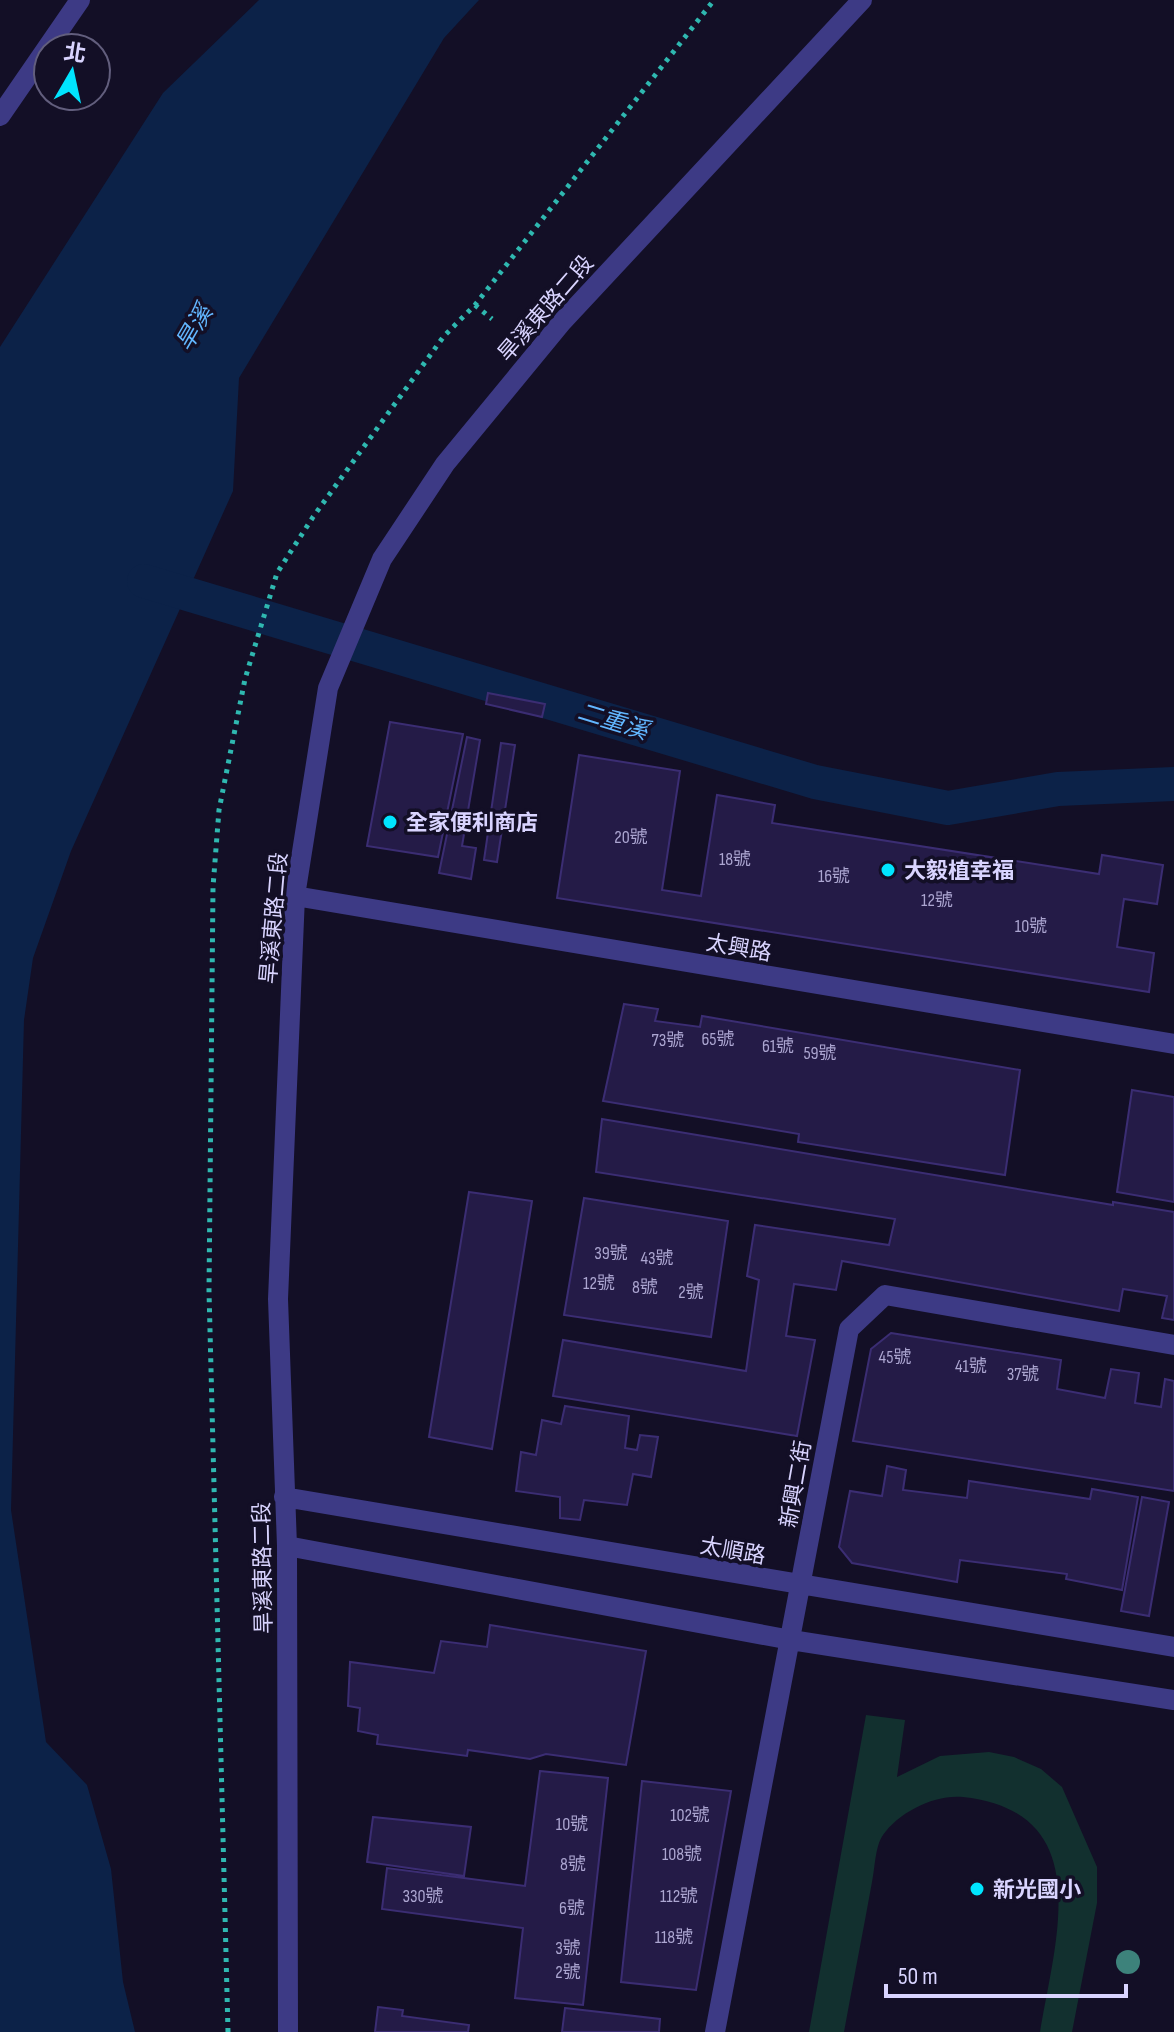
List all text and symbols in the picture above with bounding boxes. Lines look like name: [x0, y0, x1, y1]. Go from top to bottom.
north arrow: [32, 32, 112, 112]
text: 北: [62, 39, 88, 69]
street label: 旱溪東路二段: [493, 250, 600, 368]
water label: 旱溪: [170, 298, 220, 356]
water label: 二重溪: [574, 697, 654, 747]
place label: 全家便利商店: [406, 810, 538, 837]
marker: 全家便利商店: [381, 813, 399, 831]
house number: 20號: [614, 827, 648, 848]
house number: 18號: [719, 849, 751, 870]
street label: 旱溪東路二段: [255, 851, 294, 985]
place label: 大毅植幸福: [904, 858, 1014, 885]
marker: 大毅植幸福: [879, 861, 897, 879]
house number: 16號: [818, 866, 850, 887]
house number: 12號: [921, 890, 953, 911]
house number: 10號: [1015, 916, 1047, 937]
street label: 太興路: [704, 929, 774, 968]
house number: 65號: [701, 1029, 735, 1050]
house number: 73號: [652, 1030, 684, 1051]
house number: 61號: [762, 1036, 794, 1057]
house number: 59號: [803, 1043, 837, 1064]
house number: 39號: [594, 1243, 628, 1264]
house number: 43號: [640, 1248, 674, 1269]
house number: 12號: [583, 1273, 615, 1294]
house number: 8號: [632, 1277, 658, 1298]
house number: 2號: [678, 1282, 704, 1303]
house number: 45號: [879, 1347, 911, 1368]
house number: 41號: [955, 1356, 987, 1377]
house number: 37號: [1007, 1364, 1039, 1385]
street label: 新興二街: [776, 1439, 817, 1530]
street label: 旱溪東路二段: [249, 1502, 278, 1634]
street label: 太順路: [698, 1532, 768, 1571]
house number: 102號: [670, 1805, 710, 1826]
house number: 10號: [556, 1814, 588, 1835]
house number: 108號: [662, 1844, 702, 1865]
house number: 8號: [560, 1854, 586, 1875]
place label: 新光國小: [993, 1877, 1081, 1904]
marker: 新光國小: [968, 1880, 986, 1898]
house number: 330號: [402, 1886, 444, 1907]
house number: 112號: [660, 1886, 698, 1907]
house number: 6號: [559, 1898, 585, 1919]
house number: 118號: [655, 1927, 693, 1948]
house number: 3號: [555, 1938, 581, 1959]
scale bar: [886, 1948, 1126, 1998]
house number: 2號: [555, 1962, 581, 1983]
text: 50 m: [898, 1962, 938, 1991]

